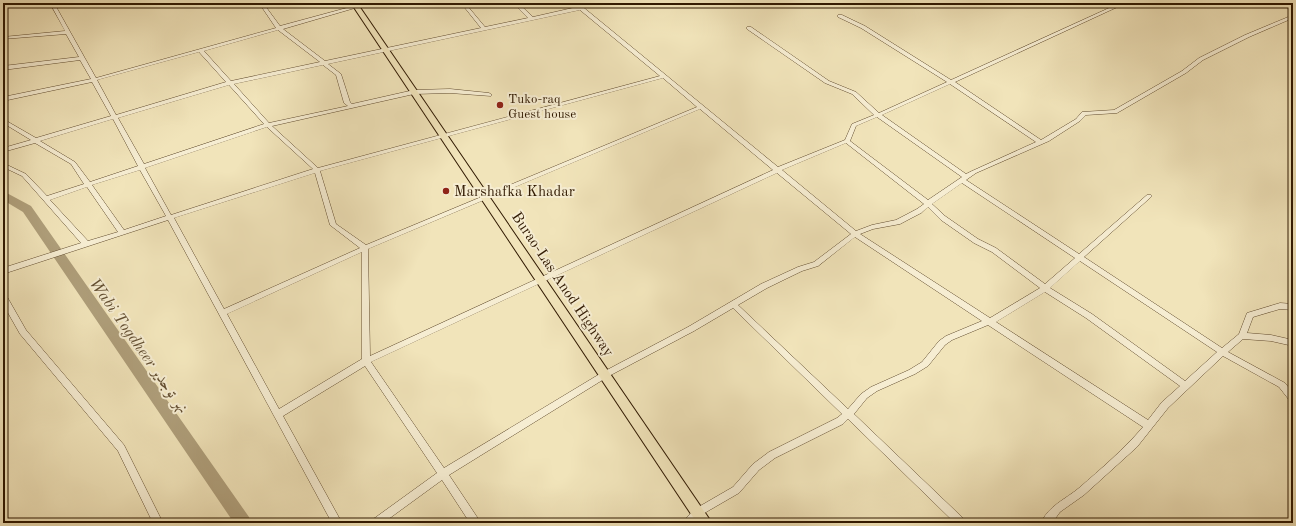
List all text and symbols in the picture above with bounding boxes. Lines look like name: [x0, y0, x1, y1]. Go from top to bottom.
place label: Tuko-raq Guest house: [508, 93, 576, 121]
marker: Tuko-raq Guest house: [495, 100, 505, 110]
place label: Marshafka Khadar: [454, 185, 575, 200]
marker: Marshafka Khadar: [441, 186, 451, 196]
street label: Burao-Las Anod Highway: [508, 210, 616, 360]
water label: Wabi Togdheer نهر توجدير: [85, 276, 191, 417]

